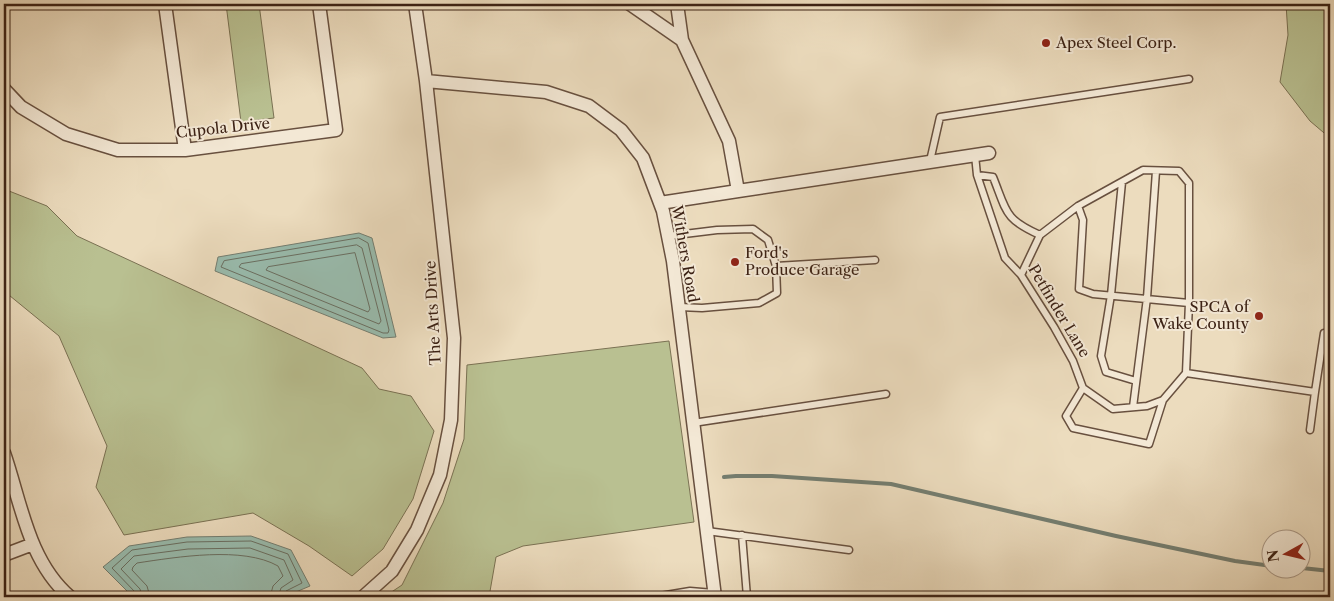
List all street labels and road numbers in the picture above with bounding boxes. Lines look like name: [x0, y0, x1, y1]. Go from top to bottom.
street label: Cupola Drive: [175, 113, 271, 142]
street label: Withers Road: [667, 203, 703, 304]
street label: The Arts Drive: [420, 260, 445, 366]
street label: Petfinder Lane: [1024, 261, 1095, 361]

